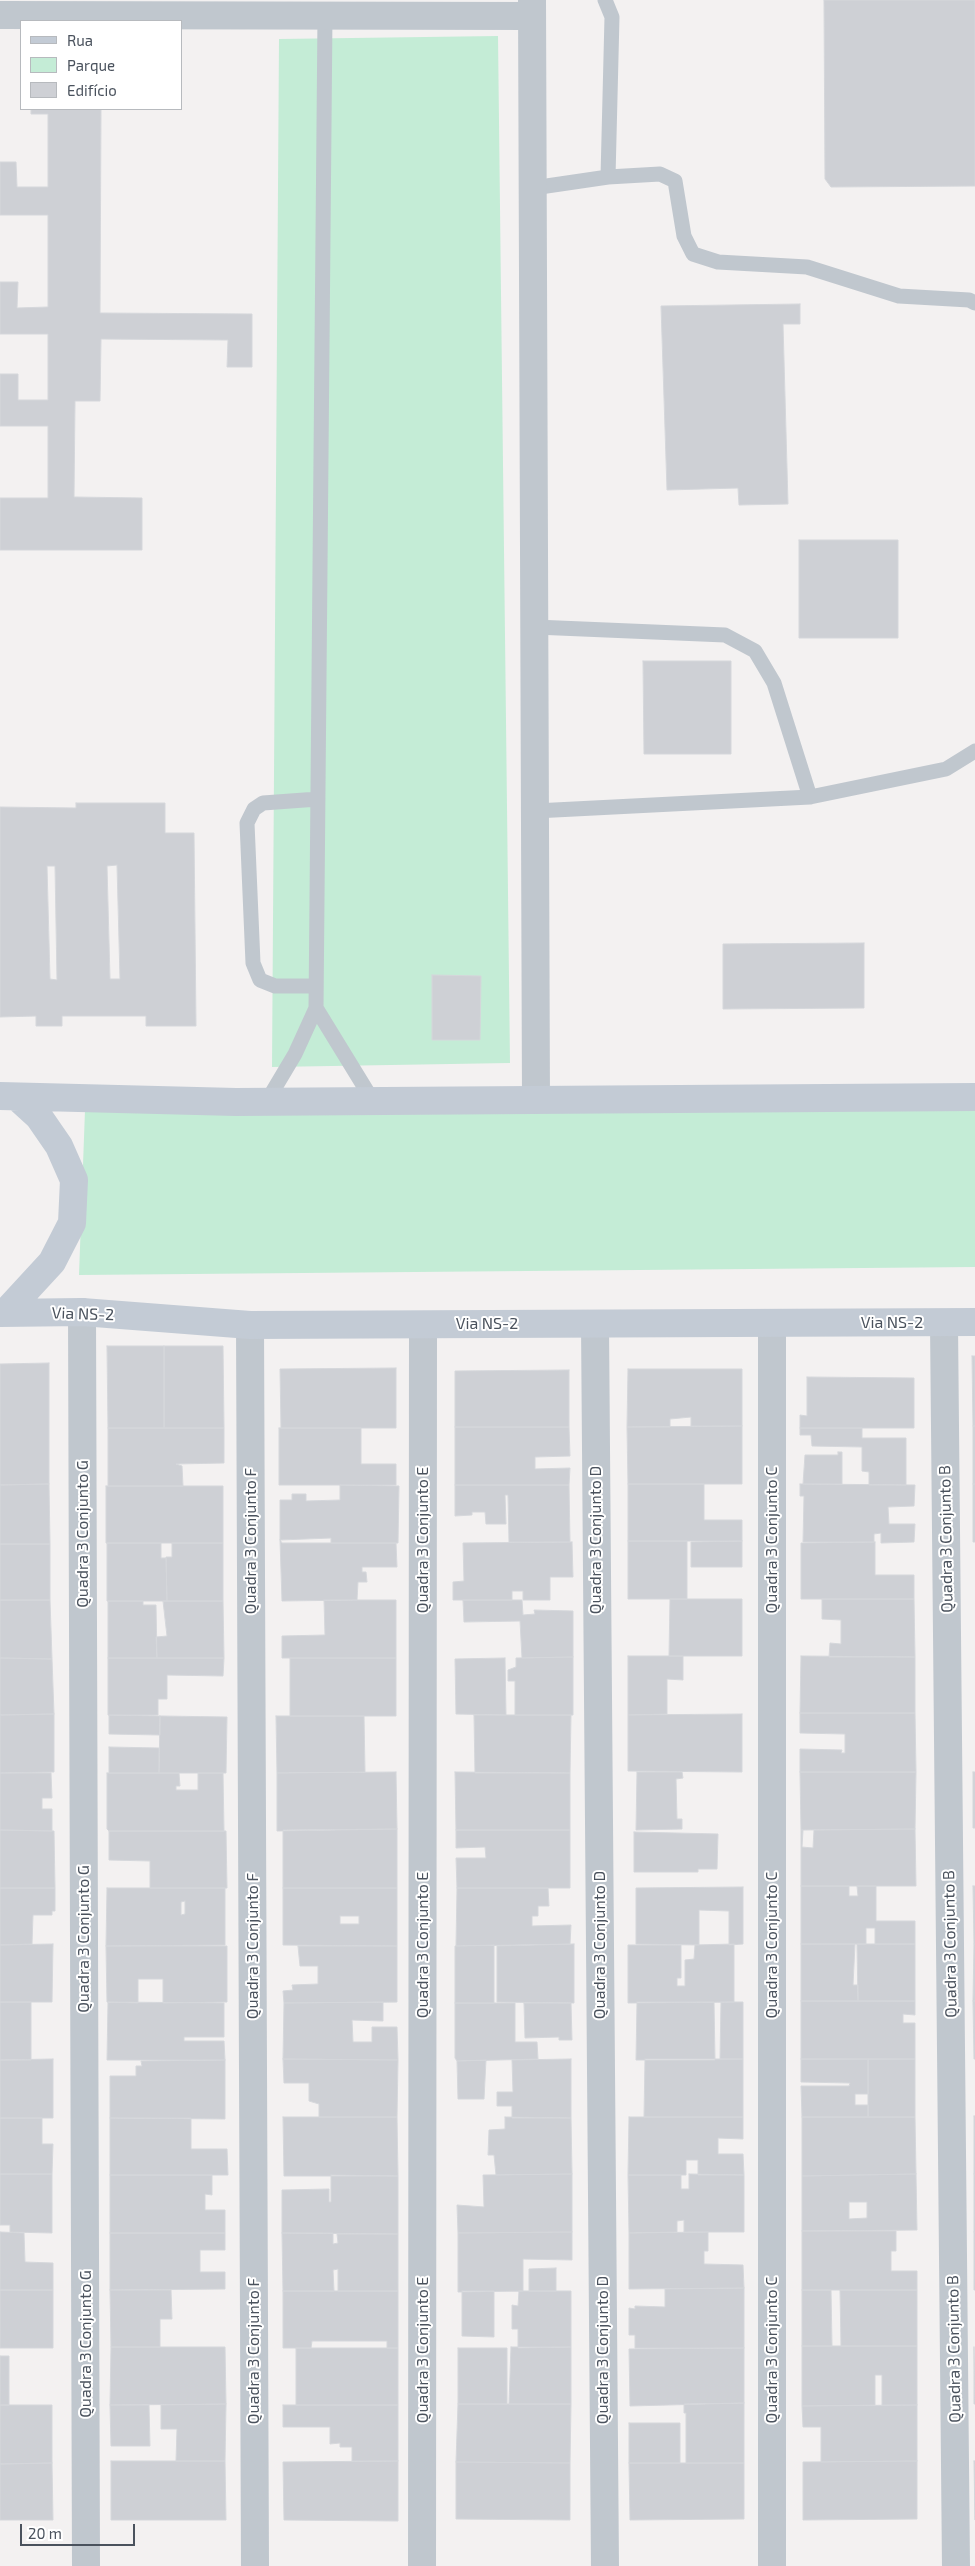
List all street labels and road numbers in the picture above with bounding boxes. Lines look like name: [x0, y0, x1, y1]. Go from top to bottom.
street label: Via NS-2: [51, 1303, 115, 1325]
street label: Via NS-2: [861, 1313, 923, 1333]
street label: Via NS-2: [456, 1314, 518, 1334]
street label: Quadra 3 Conjunto G: [73, 1460, 93, 1608]
street label: Quadra 3 Conjunto B: [935, 1465, 957, 1613]
street label: Quadra 3 Conjunto D: [586, 1466, 606, 1614]
street label: Quadra 3 Conjunto E: [413, 1467, 433, 1613]
street label: Quadra 3 Conjunto C: [762, 1467, 782, 1613]
street label: Quadra 3 Conjunto F: [241, 1468, 261, 1614]
street label: Quadra 3 Conjunto G: [74, 1865, 94, 2013]
street label: Quadra 3 Conjunto B: [939, 1870, 961, 2018]
street label: Quadra 3 Conjunto D: [590, 1871, 610, 2019]
street label: Quadra 3 Conjunto E: [413, 1872, 433, 2018]
street label: Quadra 3 Conjunto C: [762, 1872, 782, 2018]
street label: Quadra 3 Conjunto F: [243, 1873, 263, 2019]
street label: Quadra 3 Conjunto G: [76, 2270, 96, 2418]
street label: Quadra 3 Conjunto B: [943, 2275, 965, 2423]
street label: Quadra 3 Conjunto D: [593, 2276, 613, 2424]
street label: Quadra 3 Conjunto E: [413, 2277, 433, 2423]
street label: Quadra 3 Conjunto C: [762, 2277, 782, 2423]
street label: Quadra 3 Conjunto F: [244, 2278, 264, 2424]

